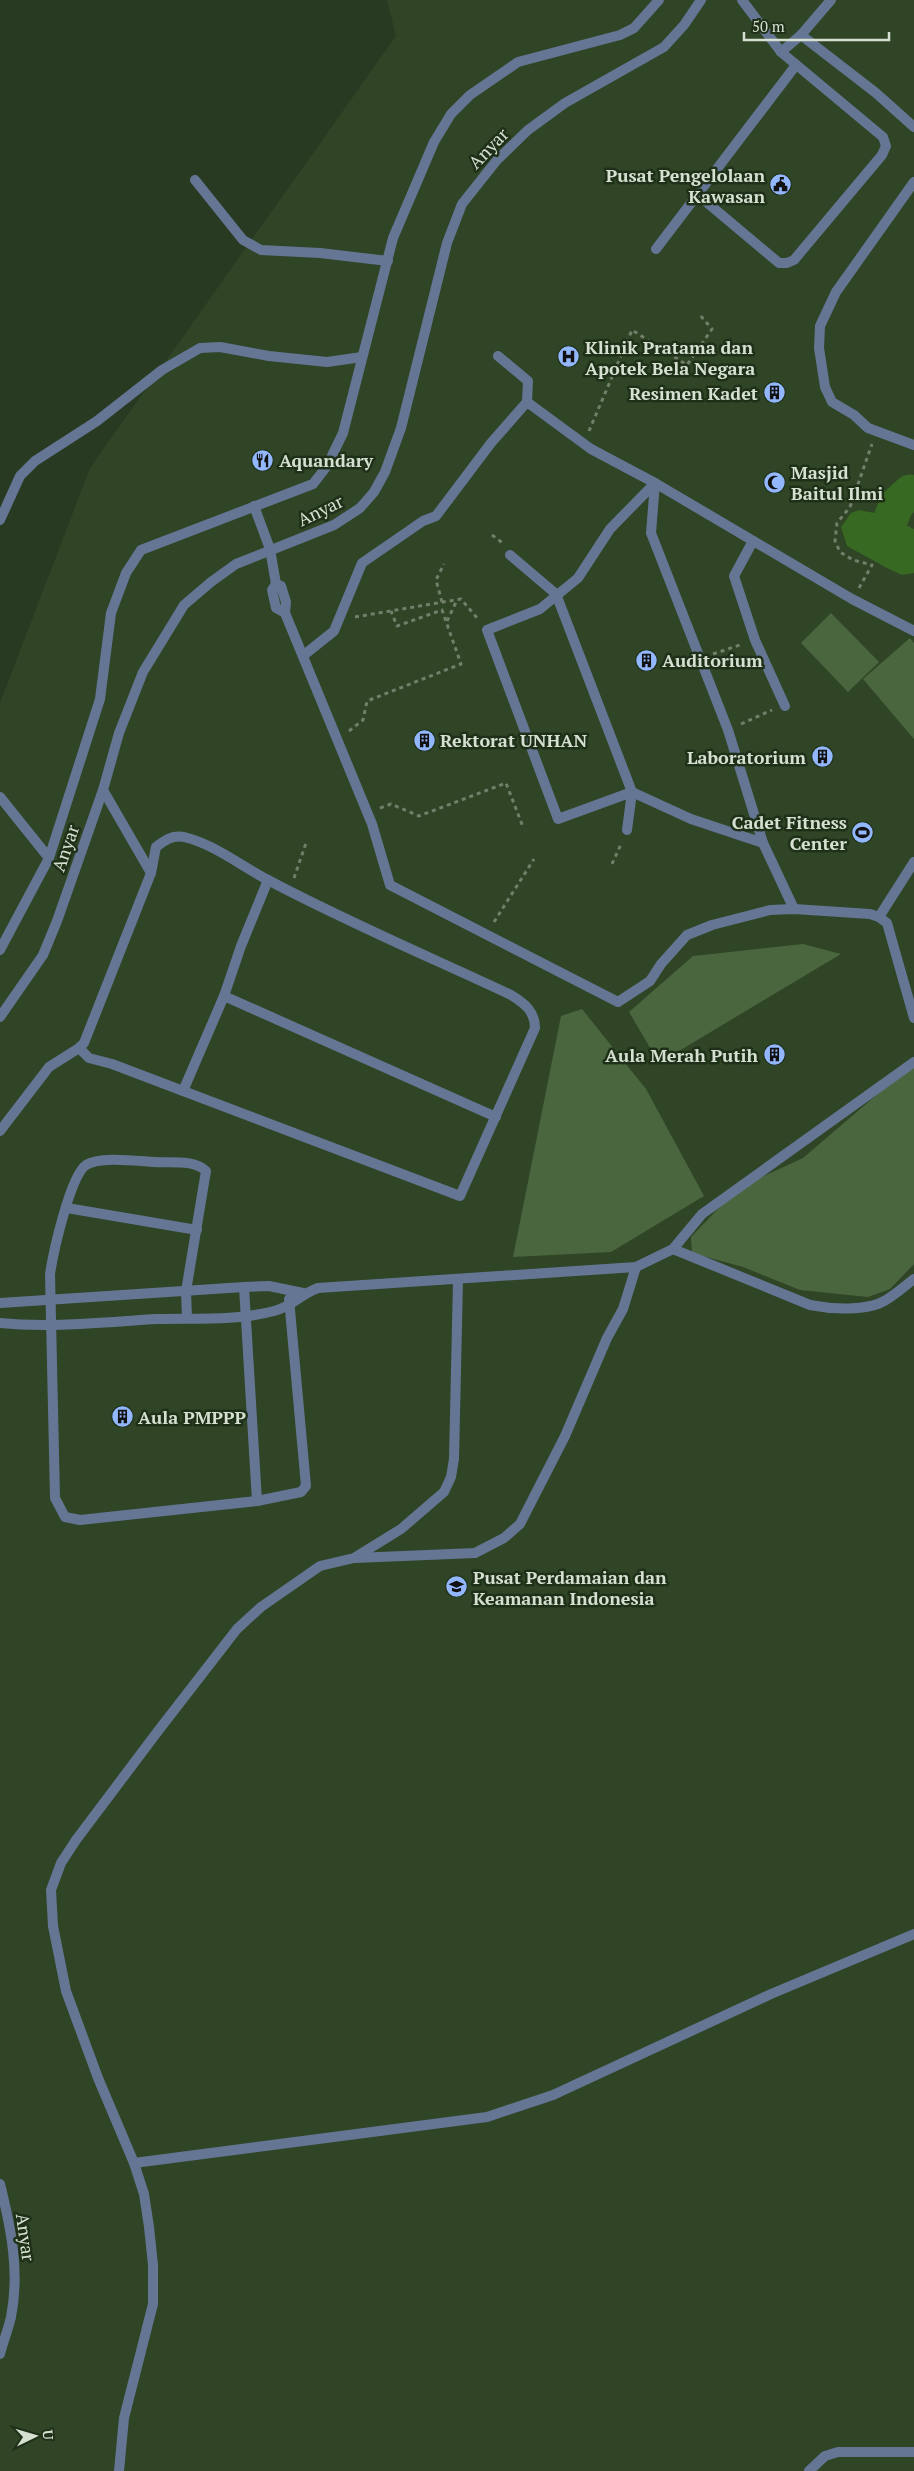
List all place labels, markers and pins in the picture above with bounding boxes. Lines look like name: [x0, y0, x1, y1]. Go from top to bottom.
place label: Pusat Pengelolaan Kawasan: [606, 163, 765, 208]
public building icon: Pusat Pengelolaan Kawasan: [769, 173, 793, 197]
place label: Klinik Pratama dan Apotek Bela Negara: [585, 335, 755, 380]
hospital icon: Klinik Pratama dan Apotek Bela Negara: [557, 345, 581, 369]
place label: Resimen Kadet: [629, 381, 758, 405]
building icon: Resimen Kadet: [762, 381, 786, 405]
restaurant icon: Aquandary: [251, 448, 275, 472]
place label: Aquandary: [279, 448, 374, 472]
place label: Masjid Baitul Ilmi: [791, 460, 883, 505]
mosque icon: Masjid Baitul Ilmi: [763, 470, 787, 494]
building icon: Auditorium: [634, 648, 658, 672]
place label: Auditorium: [662, 648, 763, 672]
building icon: Rektorat UNHAN: [412, 728, 436, 752]
place label: Rektorat UNHAN: [440, 728, 587, 752]
place label: Laboratorium: [687, 745, 806, 769]
building icon: Laboratorium: [810, 745, 834, 769]
place label: Cadet Fitness Center: [732, 810, 847, 855]
sports icon: Cadet Fitness Center: [851, 820, 875, 844]
place label: Aula Merah Putih: [605, 1043, 758, 1067]
building icon: Aula Merah Putih: [762, 1043, 786, 1067]
building icon: Aula PMPPP: [110, 1405, 134, 1429]
place label: Aula PMPPP: [138, 1405, 246, 1429]
place label: Pusat Perdamaian dan Keamanan Indonesia: [473, 1565, 667, 1610]
school or university icon: Pusat Perdamaian dan Keamanan Indonesia: [445, 1575, 469, 1599]

